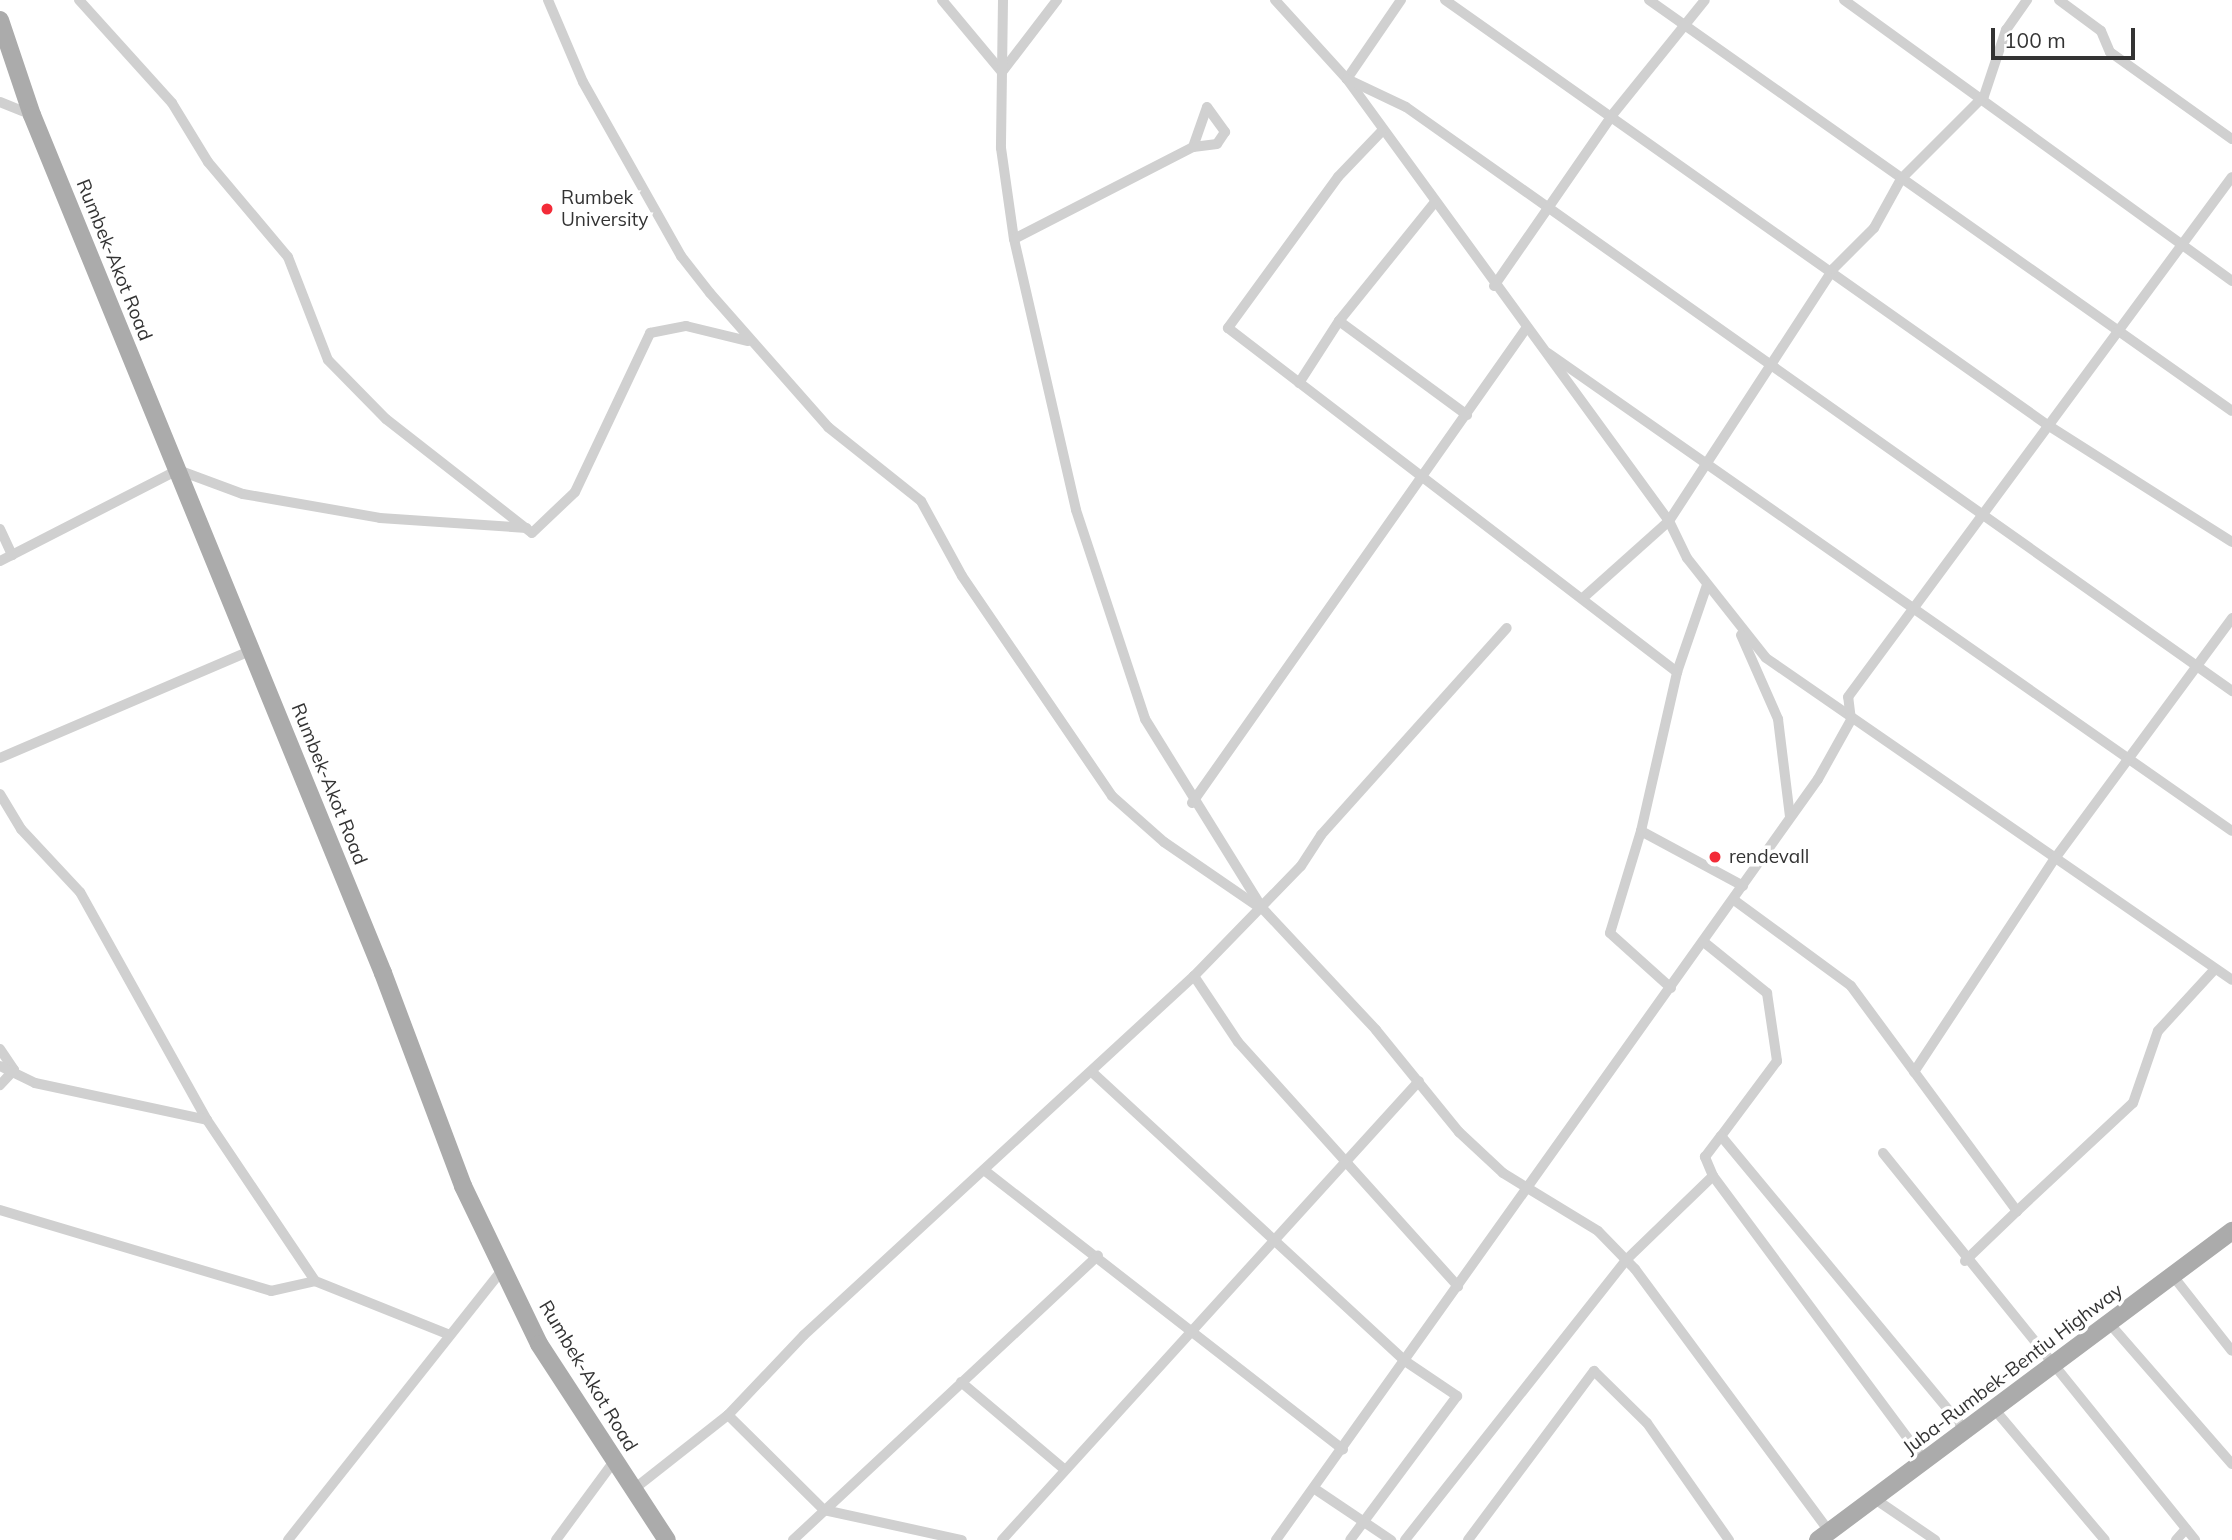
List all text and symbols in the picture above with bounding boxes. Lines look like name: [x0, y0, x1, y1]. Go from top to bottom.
scale bar: [1994, 14, 2138, 58]
text: 100 m: [2004, 27, 2066, 53]
street label: Rumbek-Akot Road: [71, 176, 157, 344]
place label: Rumbek University: [561, 187, 648, 231]
marker: Rumbek University: [539, 201, 555, 217]
street label: Rumbek-Akot Road: [286, 700, 372, 868]
place label: rendevall: [1729, 846, 1809, 868]
marker: rendevall: [1707, 849, 1723, 865]
street label: Juba-Rumbek-Bentiu Highway: [1899, 1279, 2127, 1459]
street label: Rumbek-Akot Road: [534, 1296, 642, 1456]

